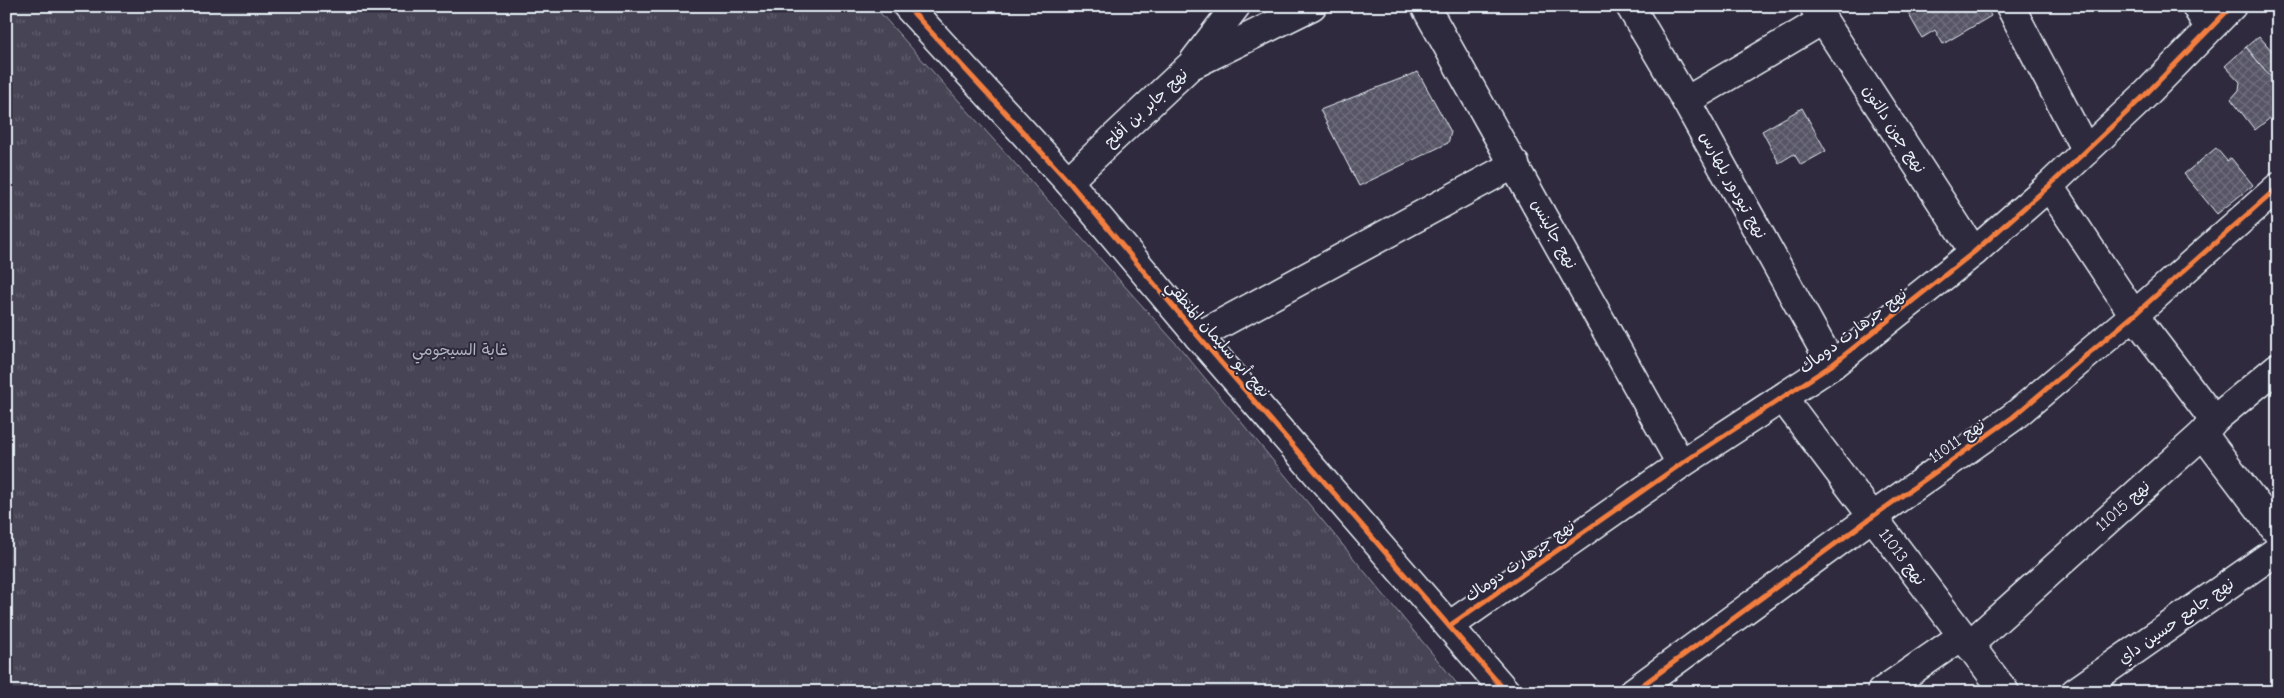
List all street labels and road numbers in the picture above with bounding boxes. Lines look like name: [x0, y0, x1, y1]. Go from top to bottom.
street label: نهج جابر بن أفلح: [1101, 65, 1192, 152]
street label: نهج جون دالتون: [1858, 82, 1929, 177]
street label: نهج تيودور بلهارس: [1695, 128, 1770, 242]
street label: نهج جالينس: [1527, 196, 1581, 272]
street label: نهج أبو سليمان المنطقي: [1159, 277, 1274, 404]
street label: نهج جرهارت دوماك: [1796, 285, 1911, 378]
street label: نهج 11011: [1926, 415, 1989, 468]
street label: نهج 11015: [2092, 477, 2154, 536]
street label: نهج جرهارت دوماك: [1462, 516, 1579, 606]
street label: نهج 11013: [1874, 525, 1929, 589]
street label: نهج جامع حسين داي: [2115, 574, 2239, 669]

